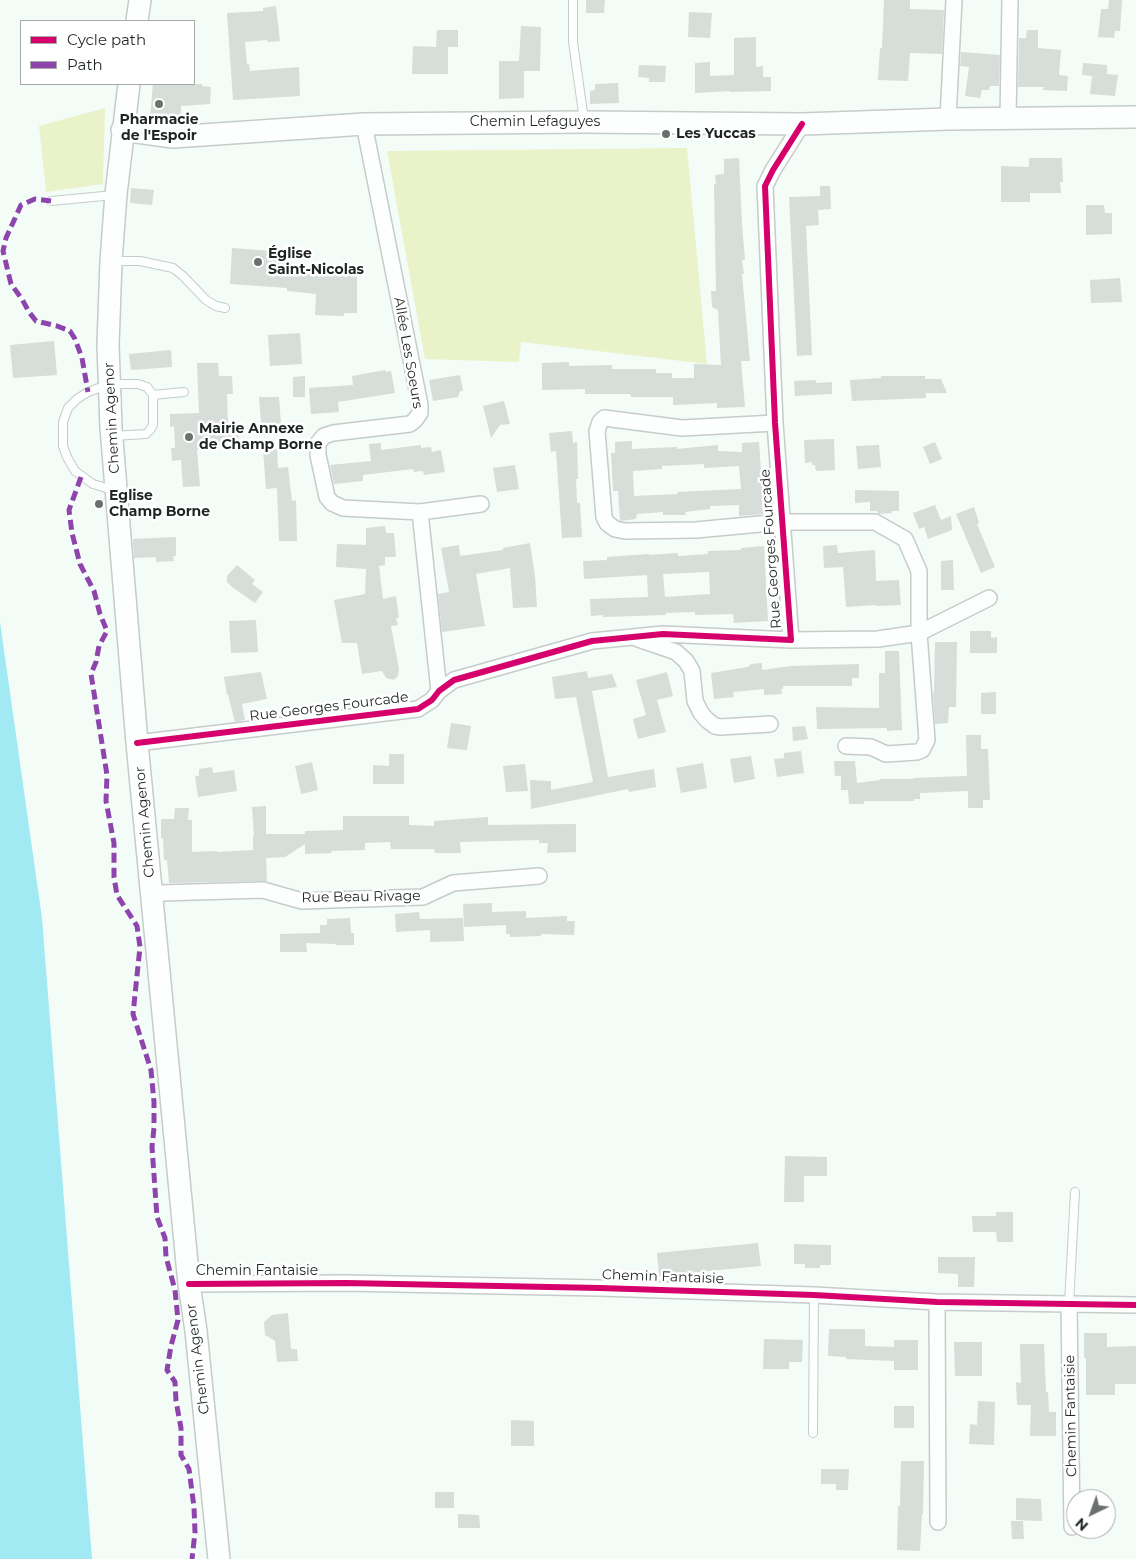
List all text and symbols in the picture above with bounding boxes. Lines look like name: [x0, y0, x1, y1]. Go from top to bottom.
legend: [20, 20, 195, 85]
text: Cycle path: [67, 30, 146, 49]
text: Path: [67, 55, 103, 74]
marker: Pharmacie de l'Espoir: [153, 98, 165, 110]
place label: Pharmacie de l'Espoir: [119, 112, 199, 144]
street label: Chemin Lefaguyes: [470, 114, 600, 130]
place label: Les Yuccas: [676, 126, 756, 142]
marker: Les Yuccas: [660, 128, 672, 140]
place label: Église Saint-Nicolas: [268, 246, 364, 278]
marker: Église Saint-Nicolas: [252, 256, 264, 268]
street label: Allée Les Soeurs: [390, 296, 426, 410]
street label: Chemin Agenor: [101, 362, 123, 474]
place label: Mairie Annexe de Champ Borne: [199, 421, 323, 454]
marker: Mairie Annexe de Champ Borne: [183, 431, 195, 443]
street label: Rue Georges Fourcade: [757, 469, 785, 629]
place label: Eglise Champ Borne: [109, 488, 210, 520]
marker: Eglise Champ Borne: [93, 498, 105, 510]
street label: Rue Georges Fourcade: [249, 689, 409, 725]
street label: Chemin Agenor: [132, 766, 158, 878]
street label: Rue Beau Rivage: [301, 888, 421, 906]
street label: Chemin Fantaisie: [196, 1263, 318, 1279]
street label: Chemin Fantaisie: [602, 1266, 724, 1288]
street label: Chemin Agenor: [183, 1303, 213, 1415]
street label: Chemin Fantaisie: [1062, 1355, 1080, 1477]
north arrow: [1066, 1489, 1116, 1539]
text: N: [1071, 1514, 1092, 1535]

